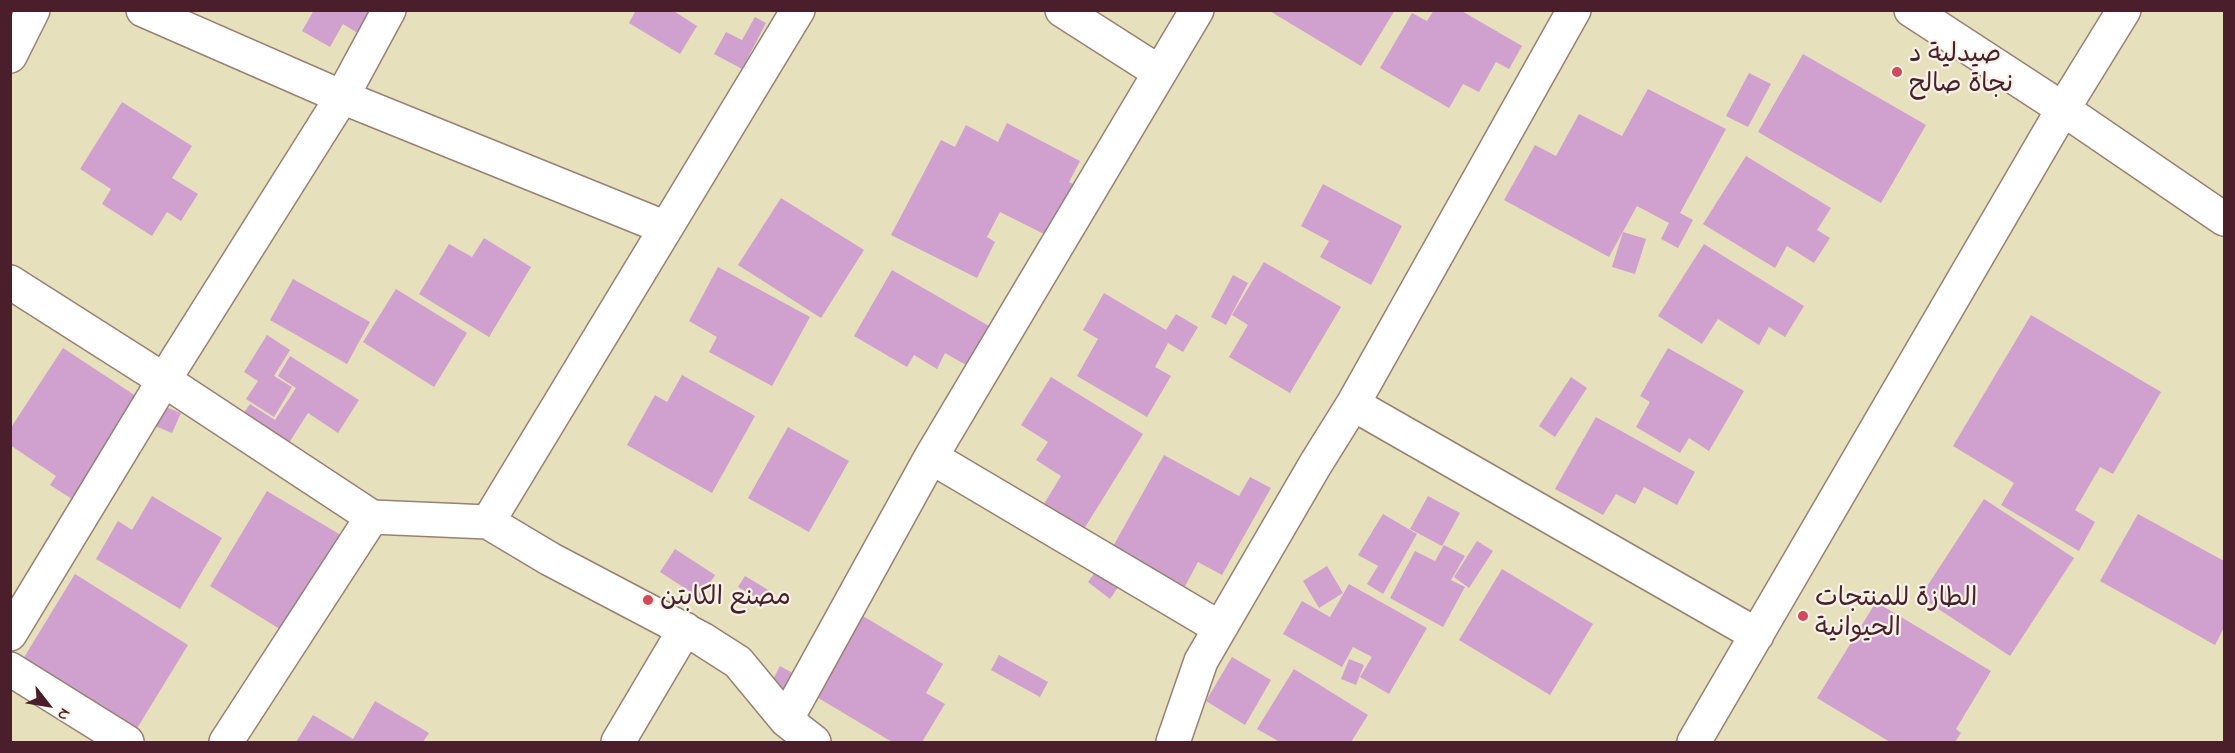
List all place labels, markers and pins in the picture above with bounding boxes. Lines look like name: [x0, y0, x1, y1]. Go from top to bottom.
place label: صيدلية د نجاة صالح: [1909, 41, 2013, 102]
marker: صيدلية د نجاة صالح: [1890, 65, 1904, 79]
place label: مصنع الكابتن: [660, 584, 791, 616]
place label: الطازة للمنتجات الحيوانية: [1815, 585, 1977, 646]
marker: مصنع الكابتن: [641, 593, 655, 607]
marker: الطازة للمنتجات الحيوانية: [1796, 609, 1810, 623]

